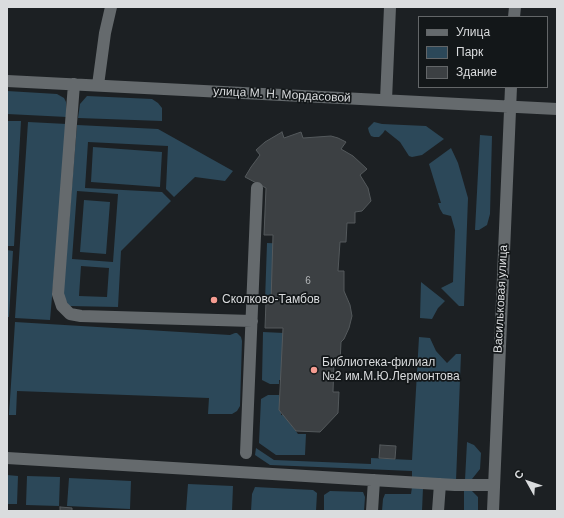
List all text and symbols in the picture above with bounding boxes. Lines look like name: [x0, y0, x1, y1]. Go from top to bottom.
legend: [418, 16, 548, 88]
text: Улица: [456, 25, 490, 39]
text: Парк: [456, 45, 483, 59]
text: Здание: [456, 65, 497, 79]
street label: улица М. Н. Мордасовой: [213, 84, 351, 106]
street label: Васильковая улица: [491, 244, 511, 354]
house number: 6: [305, 275, 311, 287]
place label: Сколково-Тамбов: [222, 293, 320, 307]
marker: Сколково-Тамбов: [209, 295, 219, 305]
place label: Библиотека-филиал №2 им.М.Ю.Лермонтова: [322, 356, 460, 384]
marker: Библиотека-филиал №2 им.М.Ю.Лермонтова: [309, 365, 319, 375]
north arrow: [508, 462, 548, 502]
text: С: [512, 467, 526, 481]

